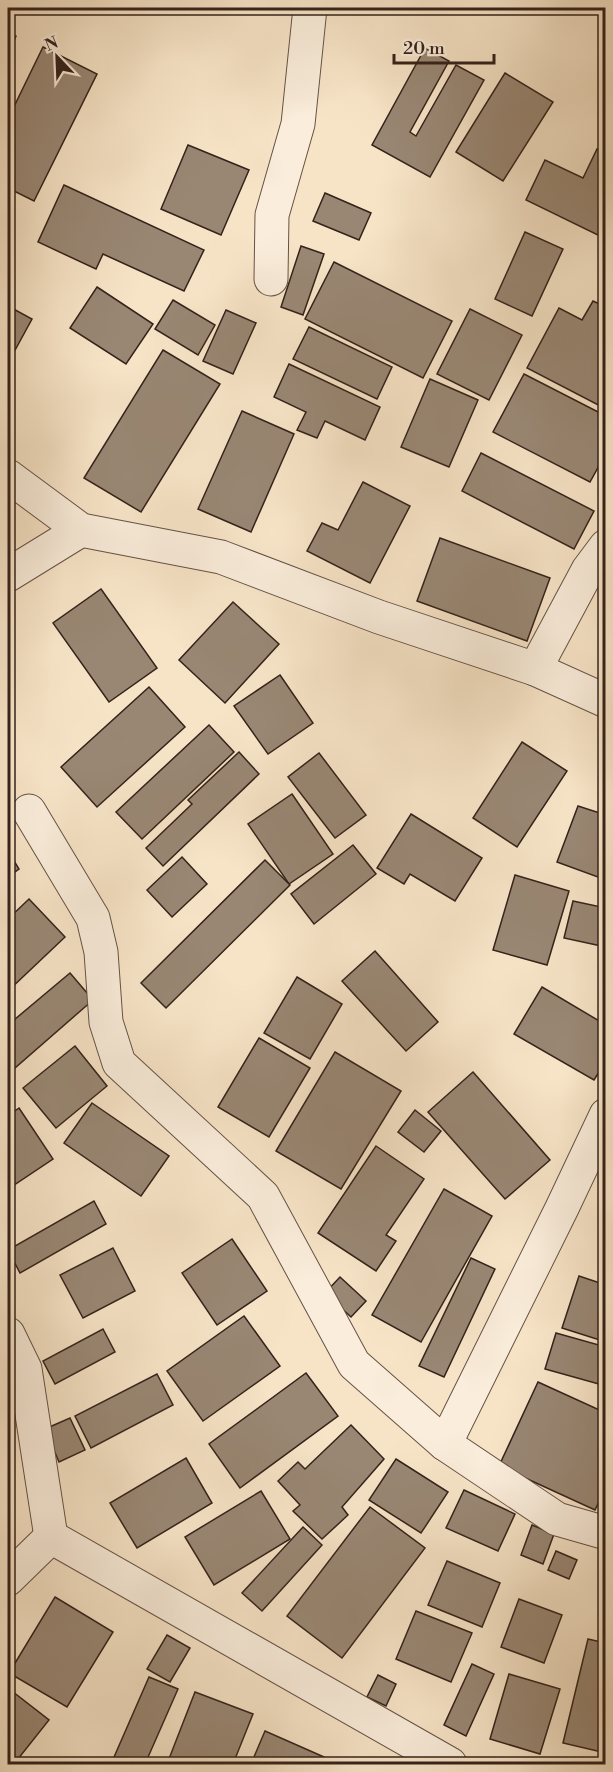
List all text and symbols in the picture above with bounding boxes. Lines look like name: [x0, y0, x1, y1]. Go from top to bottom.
north arrow: [27, 27, 87, 87]
scale bar: [394, 27, 494, 65]
text: N: [42, 32, 62, 56]
text: 20 m: [403, 37, 445, 60]

